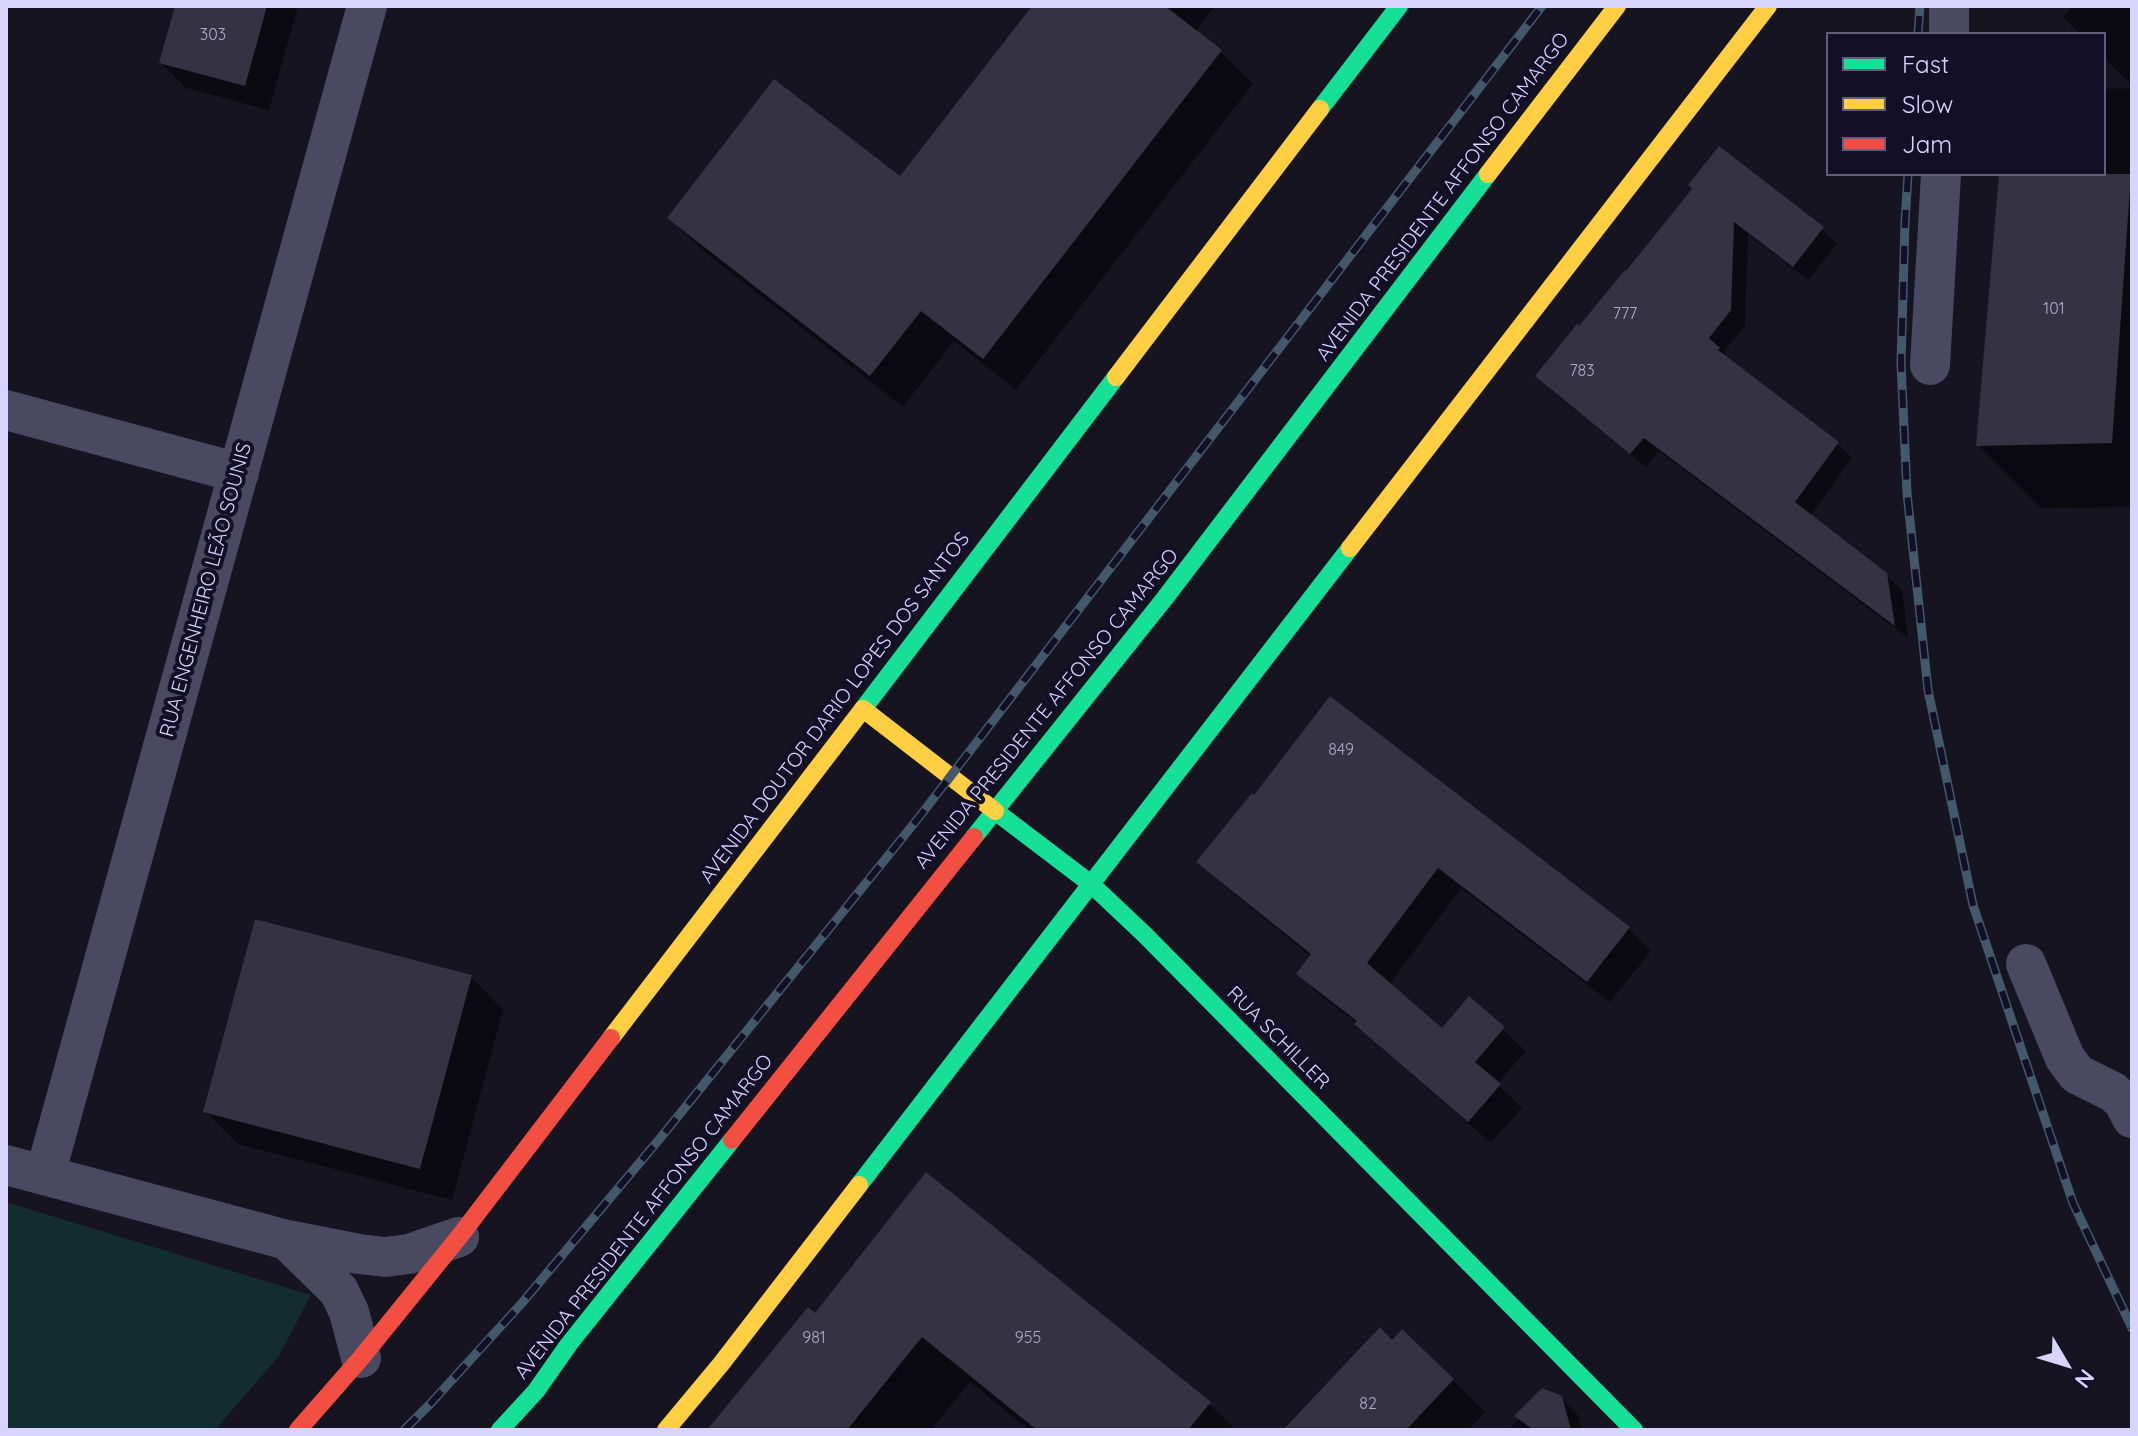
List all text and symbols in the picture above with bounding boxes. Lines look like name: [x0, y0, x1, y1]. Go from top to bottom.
house number: 303: [200, 25, 226, 45]
street label: AVENIDA PRESIDENTE AFFONSO CAMARGO: [1311, 28, 1575, 366]
legend: [1826, 32, 2106, 176]
text: Fast: [1902, 49, 1949, 79]
text: Slow: [1902, 89, 1953, 119]
text: Jam: [1902, 129, 1952, 159]
house number: 101: [2043, 299, 2065, 319]
house number: 777: [1613, 304, 1637, 324]
house number: 783: [1569, 361, 1595, 381]
street label: RUA ENGENHEIRO LEÃO SOUNIS: [155, 440, 257, 740]
street label: AVENIDA DOUTOR DARIO LOPES DOS SANTOS: [695, 528, 975, 888]
street label: AVENIDA PRESIDENTE AFFONSO CAMARGO: [910, 544, 1184, 874]
house number: 849: [1328, 740, 1354, 760]
street label: RUA SCHILLER: [1222, 982, 1334, 1094]
street label: AVENIDA PRESIDENTE AFFONSO CAMARGO: [510, 1050, 778, 1384]
north arrow: [2026, 1324, 2106, 1404]
house number: 981: [802, 1328, 826, 1348]
house number: 955: [1015, 1328, 1041, 1348]
text: N: [2069, 1364, 2101, 1394]
house number: 82: [1359, 1394, 1377, 1414]

